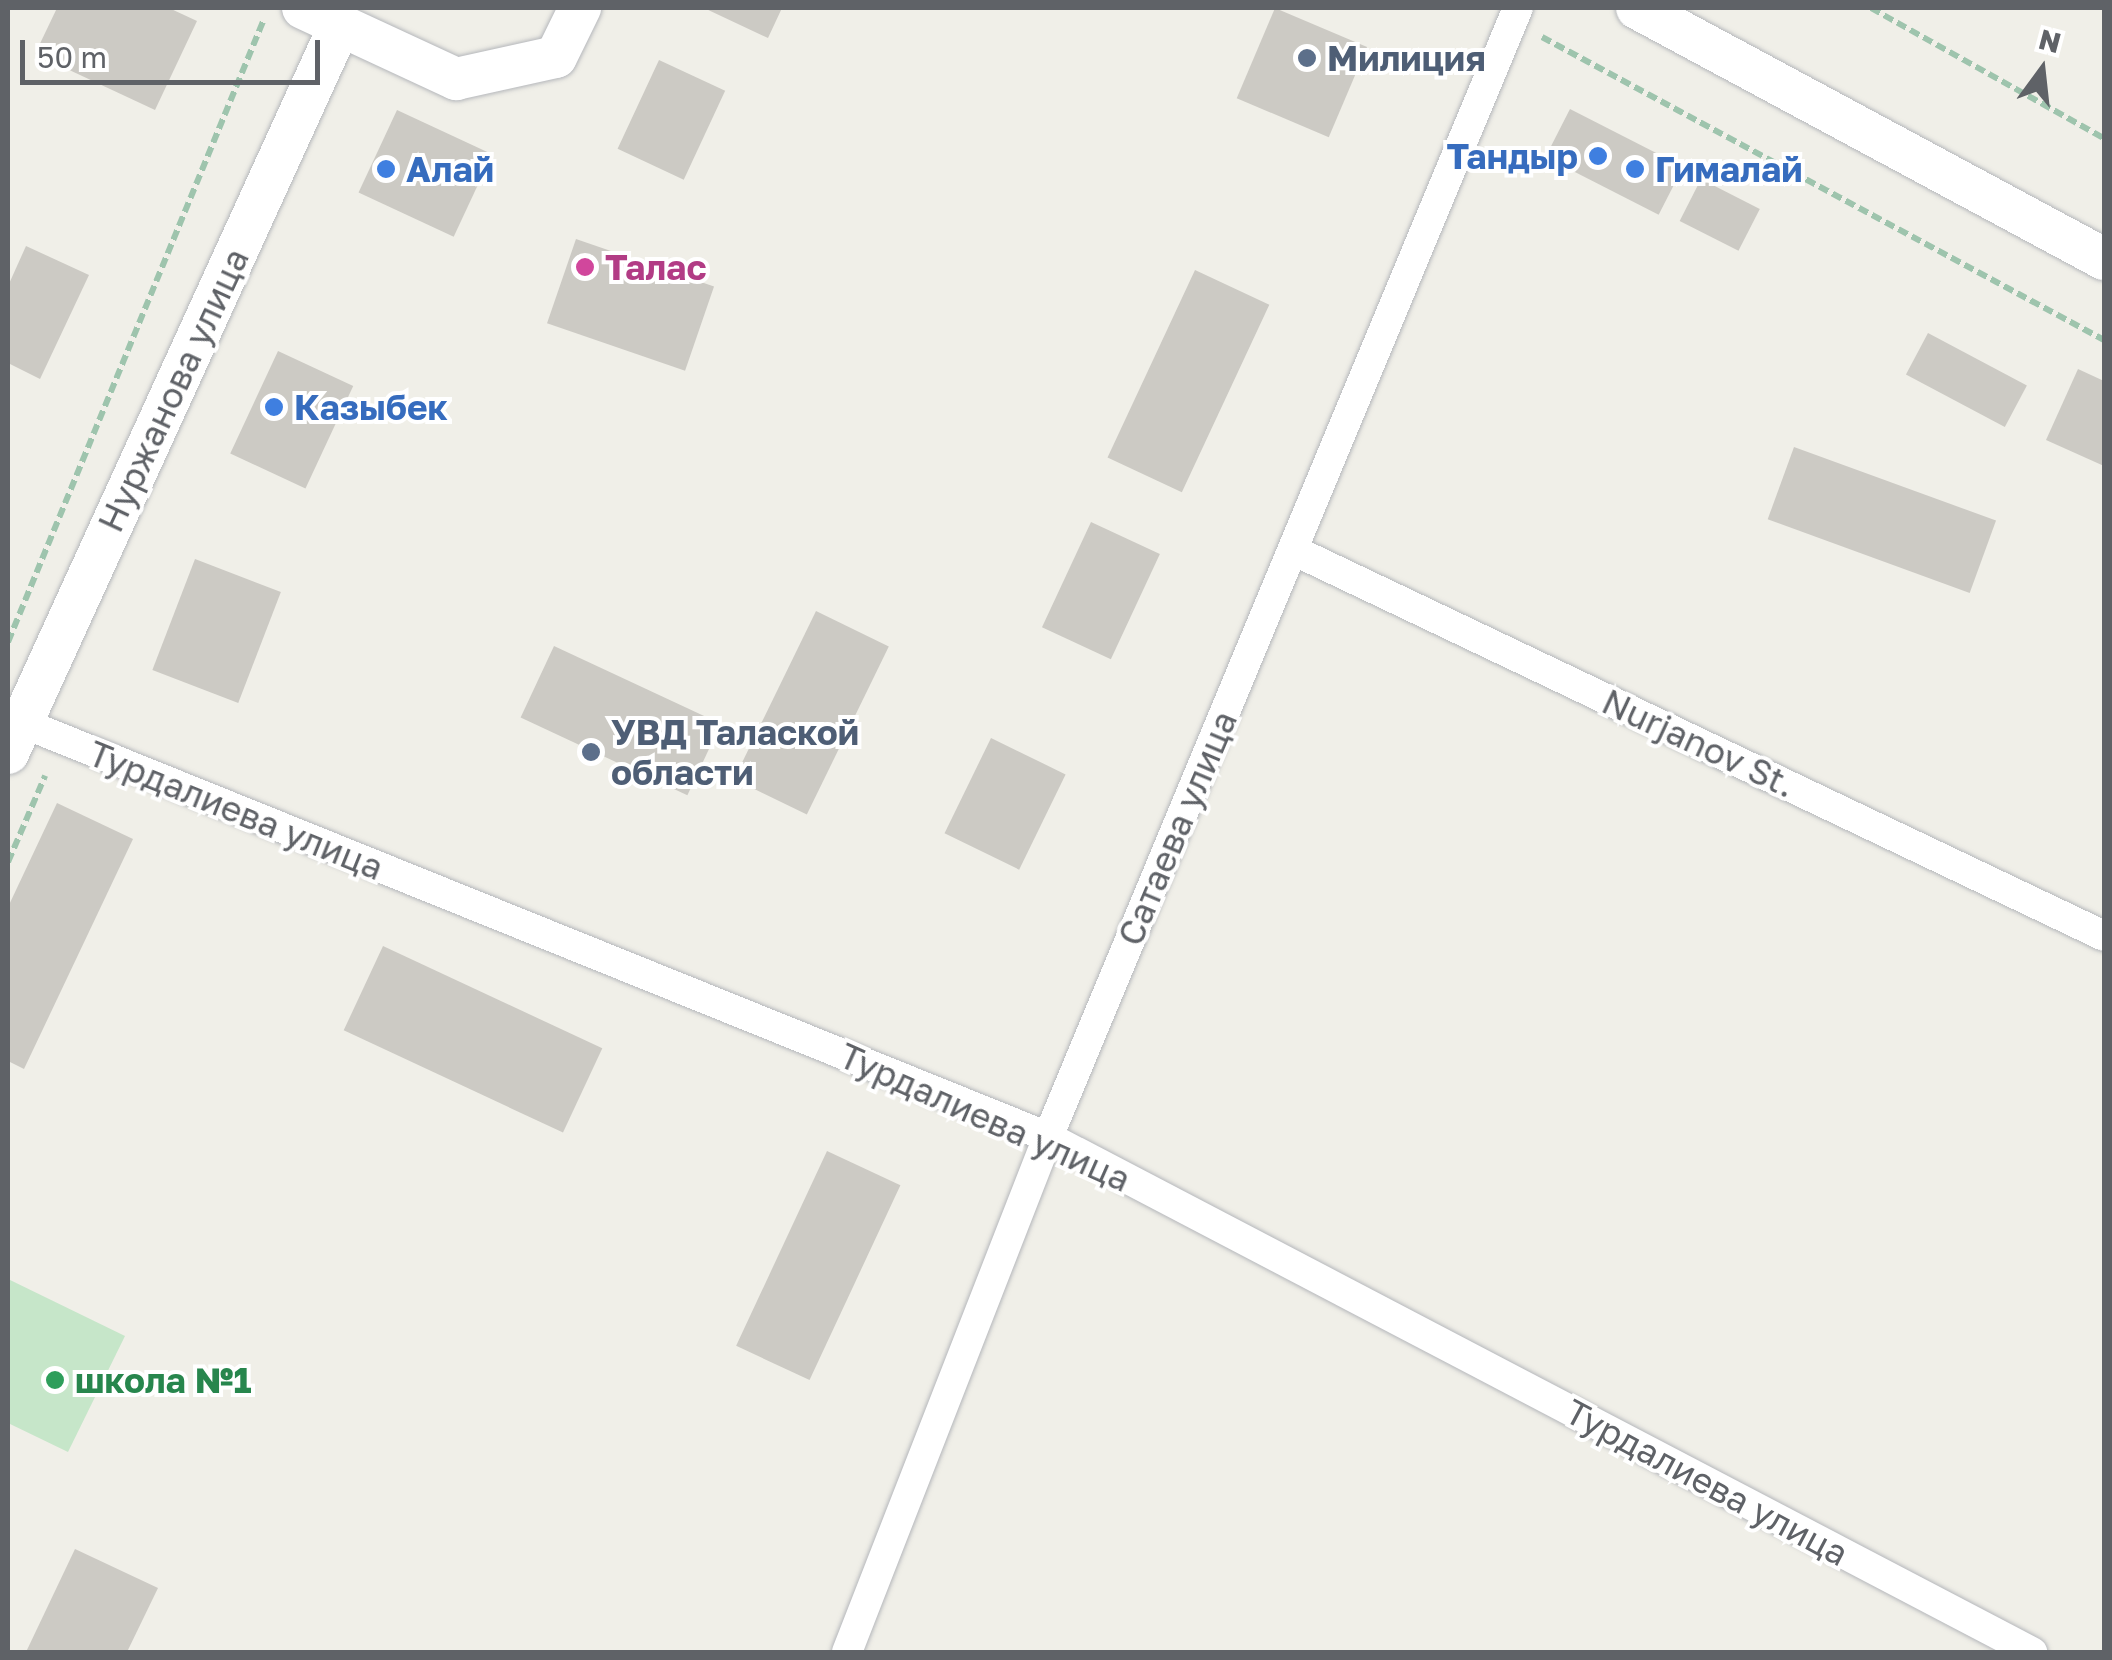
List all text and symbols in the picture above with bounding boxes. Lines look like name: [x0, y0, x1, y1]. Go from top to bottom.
scale bar: [25, 20, 325, 82]
north arrow: [1992, 20, 2092, 120]
text: N: [2035, 22, 2064, 59]
place label: Милиция: [1327, 37, 1486, 79]
text: 50 m: [37, 39, 107, 75]
marker: Милиция: [1296, 47, 1318, 69]
place label: Тандыр: [1446, 135, 1578, 177]
marker: Тандыр: [1587, 145, 1609, 167]
place label: Алай: [406, 148, 494, 190]
place label: Гималай: [1655, 148, 1803, 190]
marker: Алай: [375, 158, 397, 180]
marker: Гималай: [1624, 158, 1646, 180]
street label: Нуржанова улица: [89, 242, 257, 538]
place label: Талас: [605, 246, 707, 288]
marker: Талас: [574, 256, 596, 278]
place label: Казыбек: [294, 386, 448, 428]
marker: Казыбек: [263, 396, 285, 418]
street label: Nurjanov St.: [1596, 680, 1802, 806]
street label: Сатаева улица: [1109, 704, 1245, 952]
place label: УВД Талаской области: [611, 711, 859, 793]
street label: Турдалиева улица: [83, 732, 389, 888]
marker: УВД Талаской области: [580, 741, 602, 763]
street label: Турдалиева улица: [833, 1034, 1137, 1200]
place label: школа №1: [75, 1359, 251, 1401]
marker: школа №1: [44, 1369, 66, 1391]
street label: Турдалиева улица: [1559, 1390, 1855, 1574]

